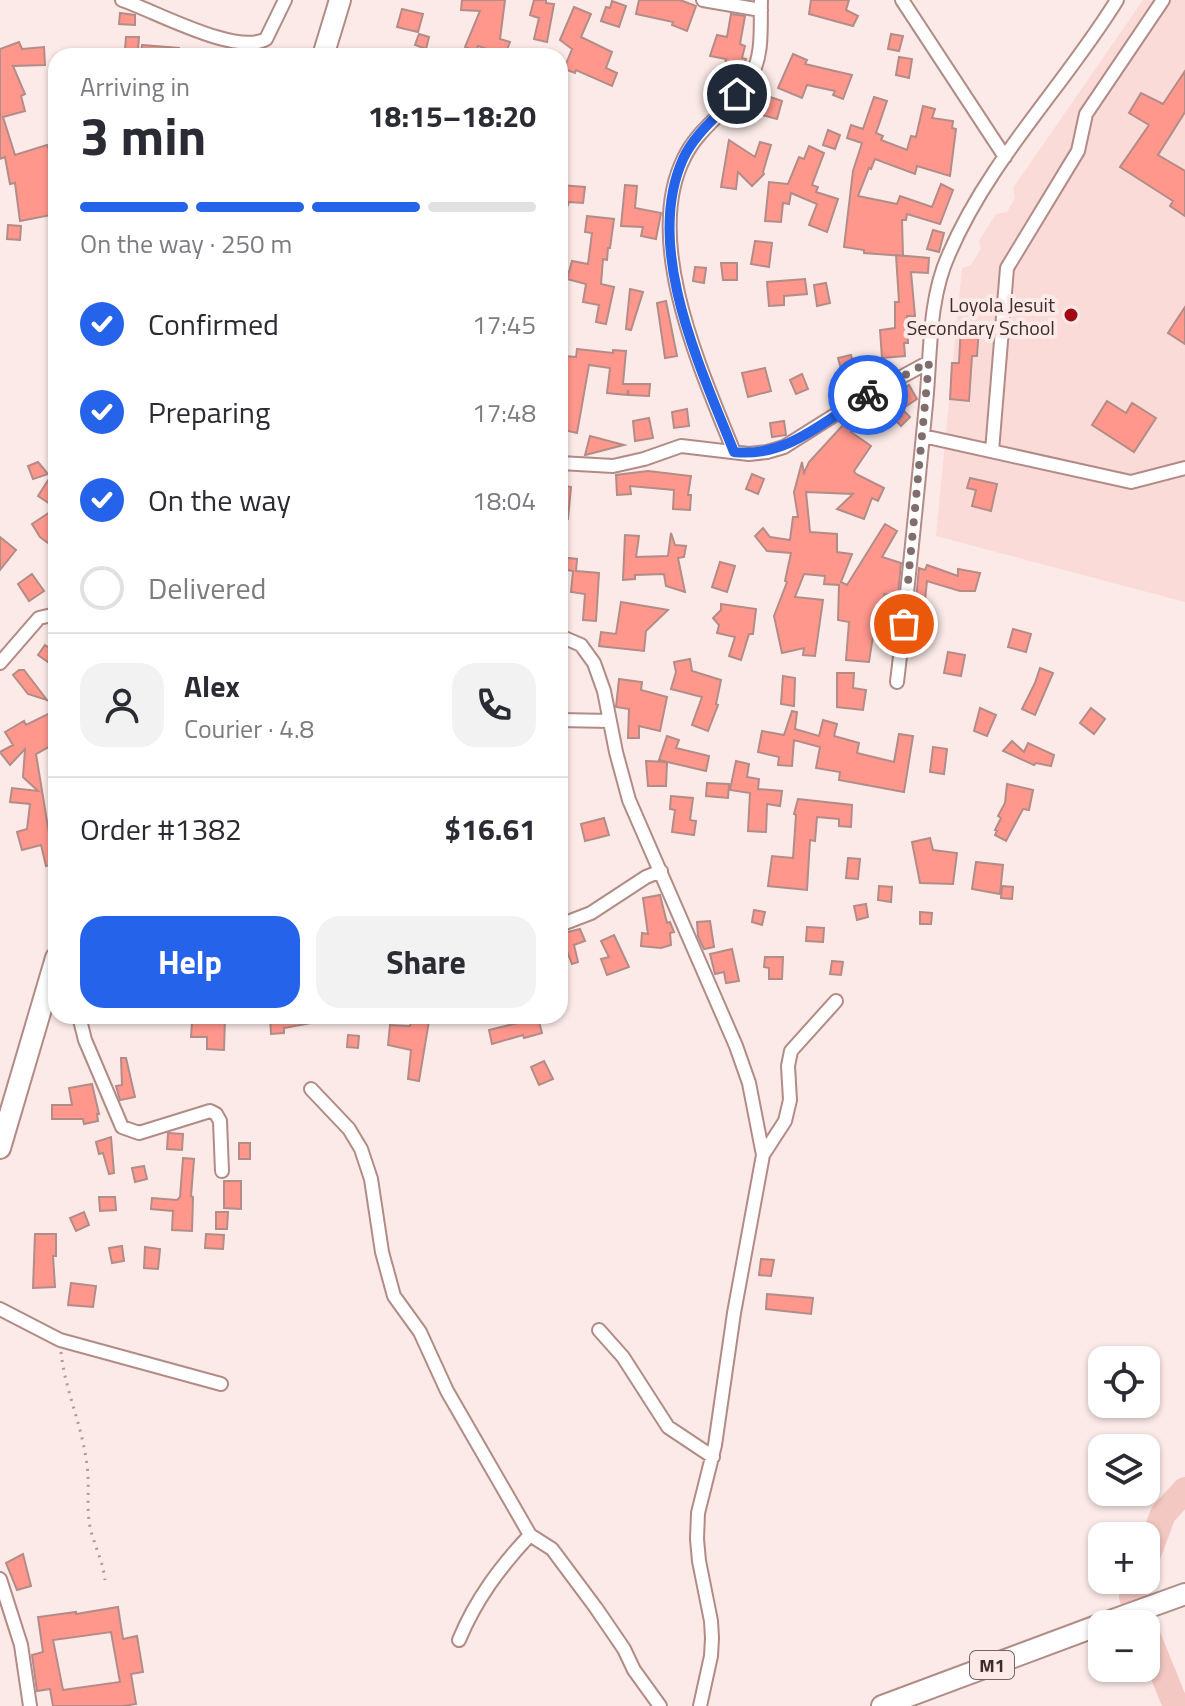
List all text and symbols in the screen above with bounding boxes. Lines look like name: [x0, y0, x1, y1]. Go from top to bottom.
pin: [703, 60, 771, 128]
text: Arriving in: [80, 67, 190, 106]
icon: home: [715, 72, 759, 116]
text: 18:15–18:20: [368, 93, 536, 139]
text: 3 min: [80, 96, 206, 175]
text: On the way · 250 m: [80, 224, 292, 263]
place label: Loyola Jesuit Secondary School: [907, 289, 1055, 343]
text: Confirmed: [148, 301, 279, 347]
icon: check: [80, 302, 124, 346]
text: 17:45: [472, 305, 536, 344]
marker: Loyola Jesuit Secondary School: [1062, 306, 1080, 324]
courier: [828, 355, 908, 435]
icon: bike: [846, 373, 890, 417]
text: Preparing: [148, 389, 270, 435]
icon: check: [80, 390, 124, 434]
text: 17:48: [472, 393, 536, 432]
text: On the way: [148, 477, 291, 523]
icon: check: [80, 478, 124, 522]
text: 18:04: [472, 481, 536, 520]
text: Delivered: [148, 565, 266, 611]
pin: [870, 590, 938, 658]
icon: bag: [882, 602, 926, 646]
button: person: [80, 663, 164, 747]
text: Alex: [184, 663, 240, 709]
button: phone: [452, 663, 536, 747]
text: Courier · 4.8: [184, 709, 314, 748]
text: Order #1382: [80, 806, 242, 852]
text: $16.61: [444, 806, 536, 852]
button: Help: [80, 916, 300, 1008]
button: Share: [316, 916, 536, 1008]
map controls: [1088, 1346, 1160, 1682]
button: locate: [1088, 1346, 1160, 1418]
button: layers: [1088, 1434, 1160, 1506]
button: +: [1088, 1522, 1160, 1594]
button: −: [1088, 1610, 1160, 1682]
road number: M1: [970, 1651, 1014, 1679]

